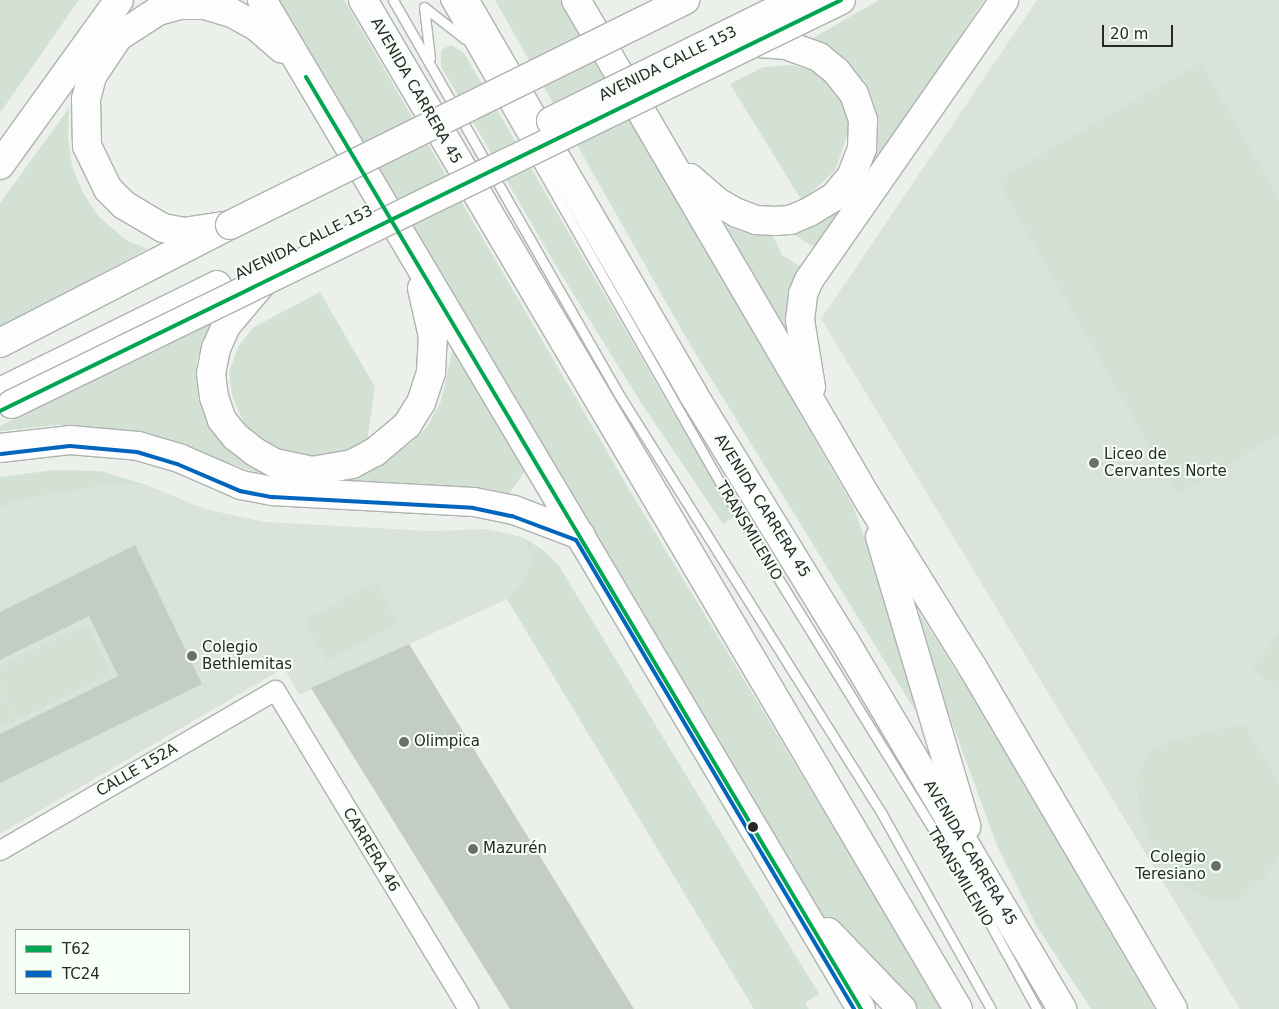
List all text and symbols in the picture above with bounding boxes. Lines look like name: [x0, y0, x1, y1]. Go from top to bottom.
street label: AVENIDA CARRERA 45: [367, 15, 465, 167]
scale bar: [1104, 15, 1175, 47]
street label: AVENIDA CALLE 153: [596, 23, 740, 105]
text: 20 m: [1110, 25, 1148, 43]
street label: AVENIDA CALLE 153: [232, 202, 376, 284]
street label: AVENIDA CARRERA 45: [710, 431, 814, 581]
place label: Liceo de Cervantes Norte: [1104, 445, 1227, 480]
marker: Liceo de Cervantes Norte: [1088, 457, 1100, 469]
street label: TRANSMILENIO: [712, 478, 786, 584]
place label: Colegio Bethlemitas: [202, 638, 292, 673]
marker: Colegio Bethlemitas: [186, 650, 198, 662]
place label: Olimpica: [414, 733, 480, 751]
marker: Olimpica: [398, 736, 410, 748]
street label: CALLE 152A: [93, 740, 181, 800]
street label: AVENIDA CARRERA 45: [920, 777, 1020, 929]
street label: CARRERA 46: [339, 805, 403, 895]
unlabelled marker: [748, 822, 758, 832]
street label: TRANSMILENIO: [923, 824, 997, 930]
place label: Mazurén: [483, 840, 547, 858]
marker: Mazurén: [467, 843, 479, 855]
place label: Colegio Teresiano: [1135, 848, 1206, 883]
marker: Colegio Teresiano: [1210, 860, 1222, 872]
legend: [15, 929, 190, 994]
text: T62: [62, 940, 90, 958]
text: TC24: [62, 965, 100, 983]

